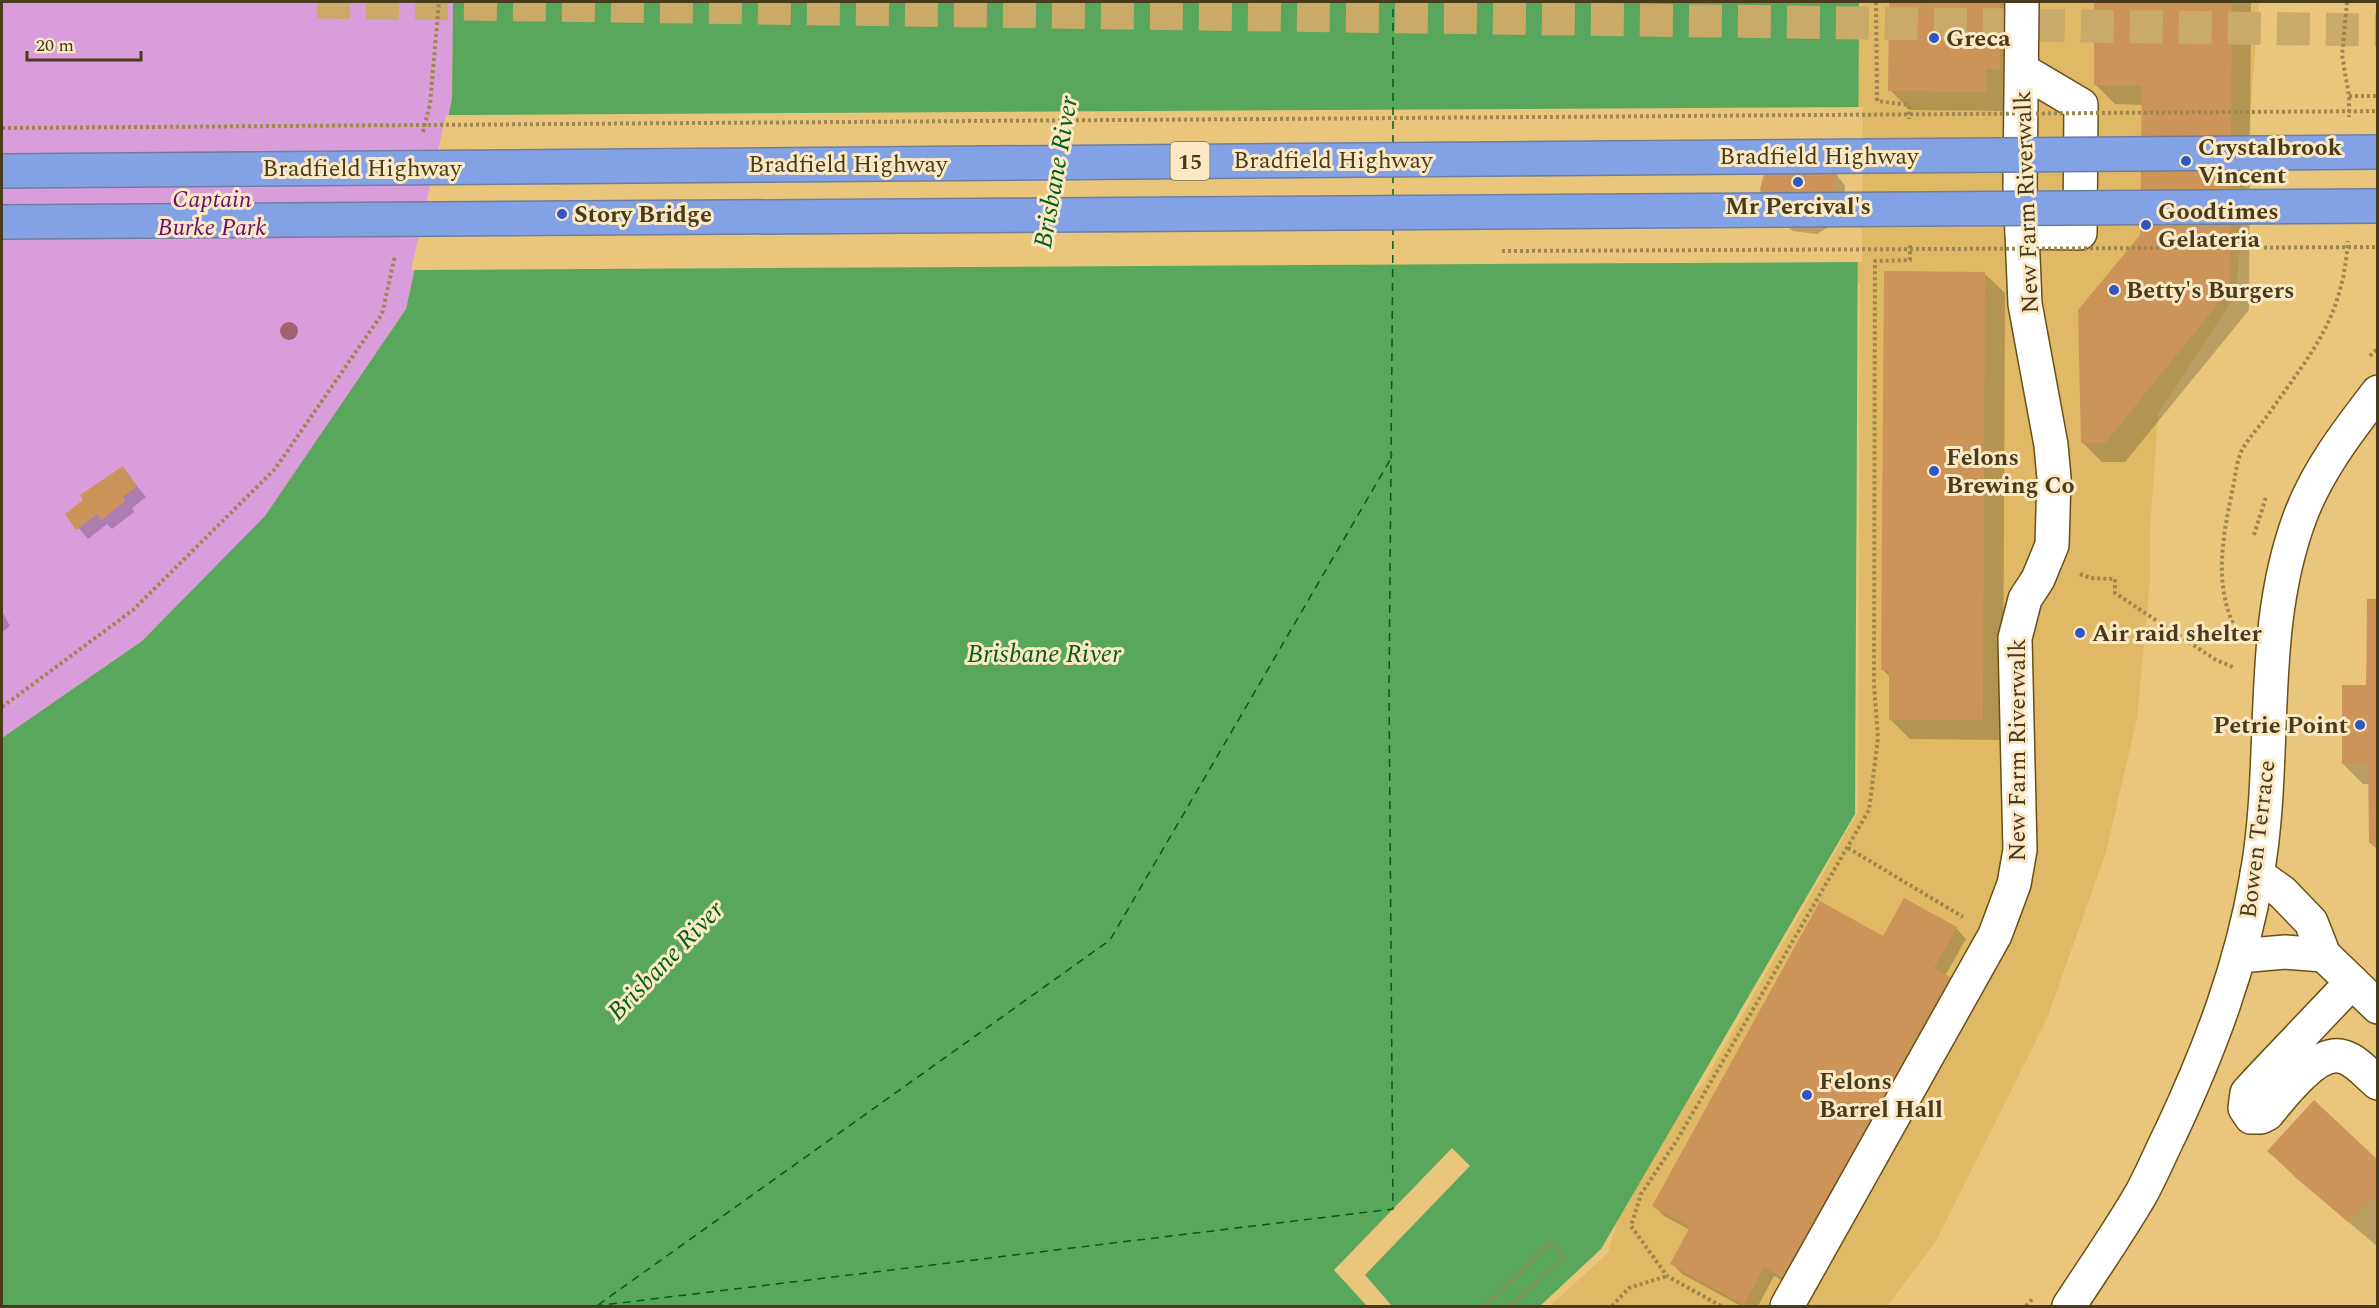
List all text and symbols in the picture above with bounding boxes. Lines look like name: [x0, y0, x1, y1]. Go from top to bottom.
place label: Greca: [1946, 21, 2011, 57]
scale bar: [27, 24, 141, 62]
marker: Greca: [1927, 31, 1941, 45]
text: 20 m: [36, 32, 74, 59]
street label: New Farm Riverwalk: [2005, 90, 2049, 314]
water label: Brisbane River: [1023, 92, 1089, 252]
place label: Crystalbrook Vincent: [2198, 130, 2343, 194]
street label: Bradfield Highway: [1719, 139, 1920, 175]
road number: 15: [1170, 142, 1210, 180]
street label: Bradfield Highway: [1233, 143, 1434, 179]
street label: Bradfield Highway: [748, 147, 949, 183]
street label: Bradfield Highway: [262, 151, 463, 187]
marker: Crystalbrook Vincent: [2179, 154, 2193, 168]
marker: Mr Percival's: [1791, 175, 1805, 189]
park label: Captain Burke Park: [158, 182, 266, 246]
place label: Mr Percival's: [1725, 189, 1871, 225]
place label: Goodtimes Gelateria: [2158, 194, 2279, 258]
place label: Story Bridge: [574, 197, 712, 233]
marker: Story Bridge: [555, 207, 569, 221]
marker: Goodtimes Gelateria: [2139, 218, 2153, 232]
place label: Betty's Burgers: [2126, 273, 2294, 309]
marker: Betty's Burgers: [2107, 283, 2121, 297]
place label: Felons Brewing Co: [1946, 440, 2075, 504]
marker: Felons Brewing Co: [1927, 464, 1941, 478]
place label: Air raid shelter: [2092, 616, 2262, 652]
marker: Air raid shelter: [2073, 626, 2087, 640]
water label: Brisbane River: [967, 634, 1122, 674]
street label: New Farm Riverwalk: [2000, 638, 2036, 862]
place label: Petrie Point: [2213, 708, 2348, 744]
marker: Petrie Point: [2353, 718, 2367, 732]
street label: Bowen Terrace: [2230, 758, 2286, 920]
water label: Brisbane River: [598, 891, 734, 1030]
place label: Felons Barrel Hall: [1819, 1064, 1943, 1128]
marker: Felons Barrel Hall: [1800, 1088, 1814, 1102]

